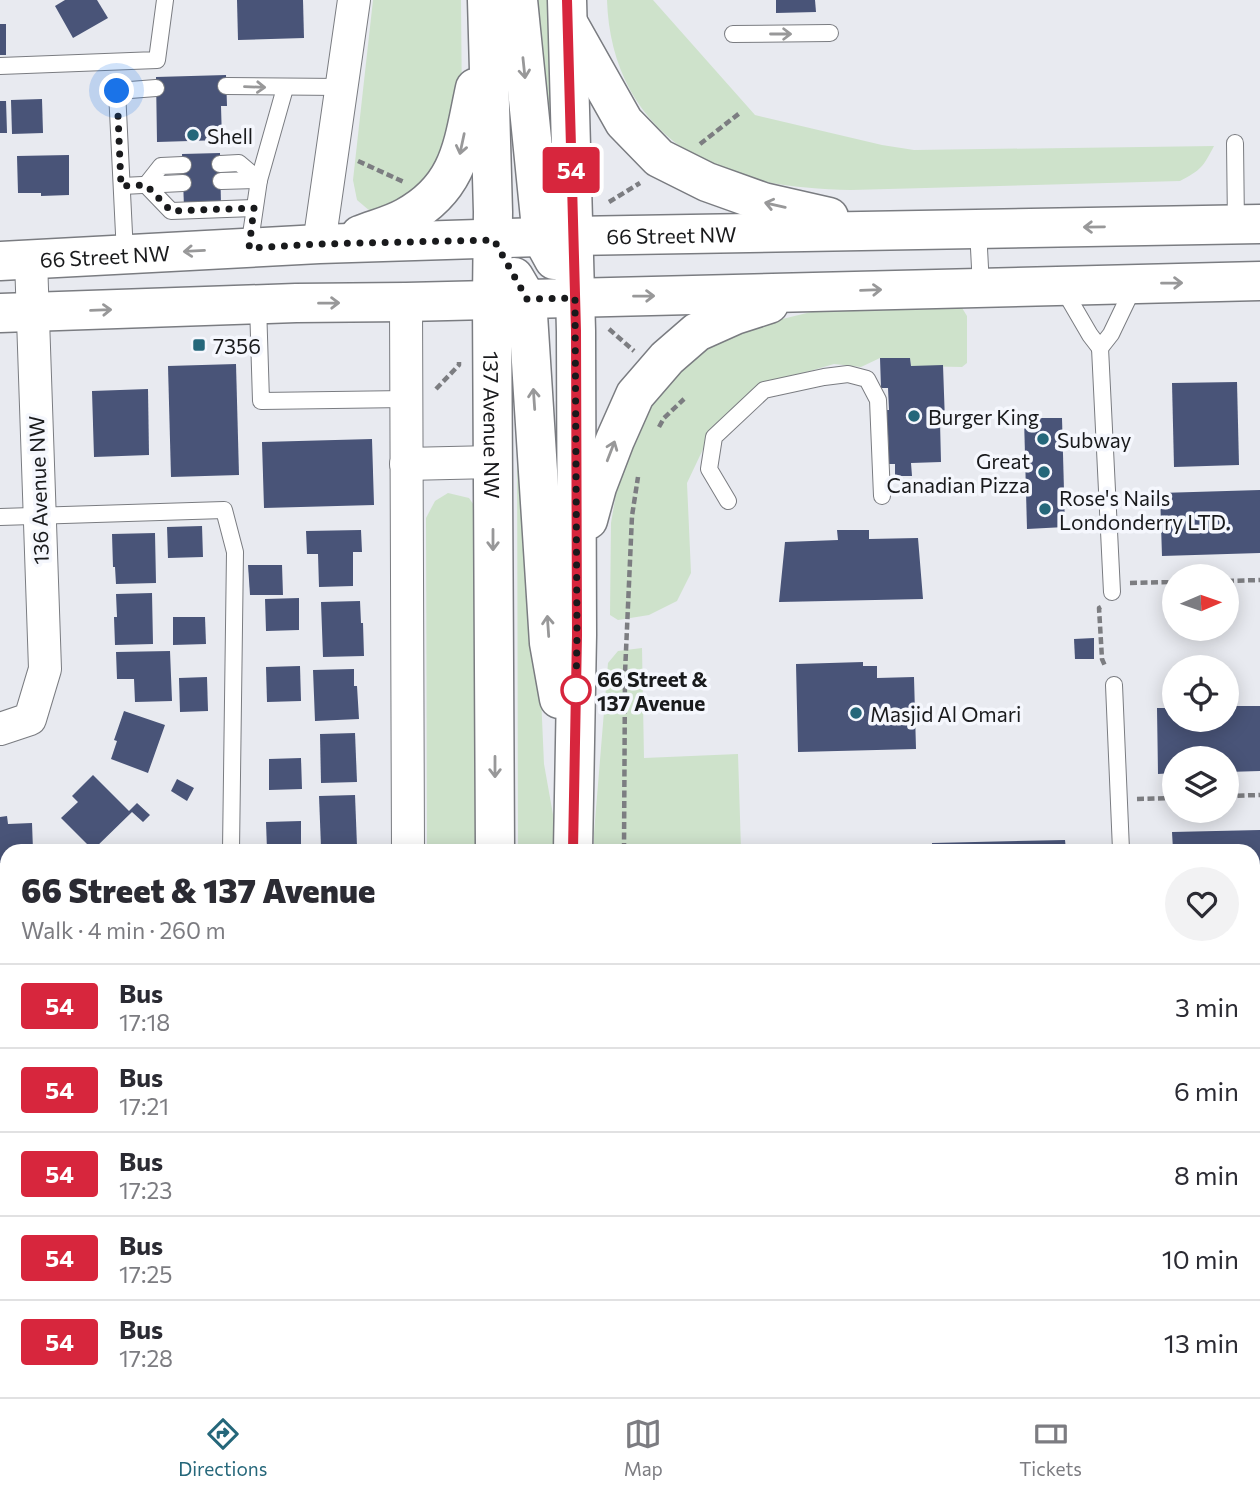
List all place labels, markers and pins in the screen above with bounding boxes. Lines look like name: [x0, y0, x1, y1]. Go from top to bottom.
place label: Shell: [207, 123, 253, 148]
marker: Shell: [185, 127, 201, 143]
place label: 7356: [213, 333, 261, 358]
marker: 7356: [191, 337, 207, 353]
place label: Burger King: [928, 404, 1039, 429]
marker: Burger King: [906, 408, 922, 424]
place label: Subway: [1057, 427, 1132, 452]
marker: Subway: [1035, 431, 1051, 447]
place label: Great Canadian Pizza: [887, 448, 1030, 497]
marker: Great Canadian Pizza: [1036, 464, 1052, 480]
place label: Rose's Nails Londonderry LTD.: [1059, 485, 1230, 534]
marker: Rose's Nails Londonderry LTD.: [1037, 501, 1053, 517]
place label: 66 Street & 137 Avenue: [597, 666, 708, 715]
marker: 66 Street & 137 Avenue: [561, 675, 591, 705]
place label: Masjid Al Omari: [870, 701, 1021, 726]
marker: Masjid Al Omari: [848, 705, 864, 721]

